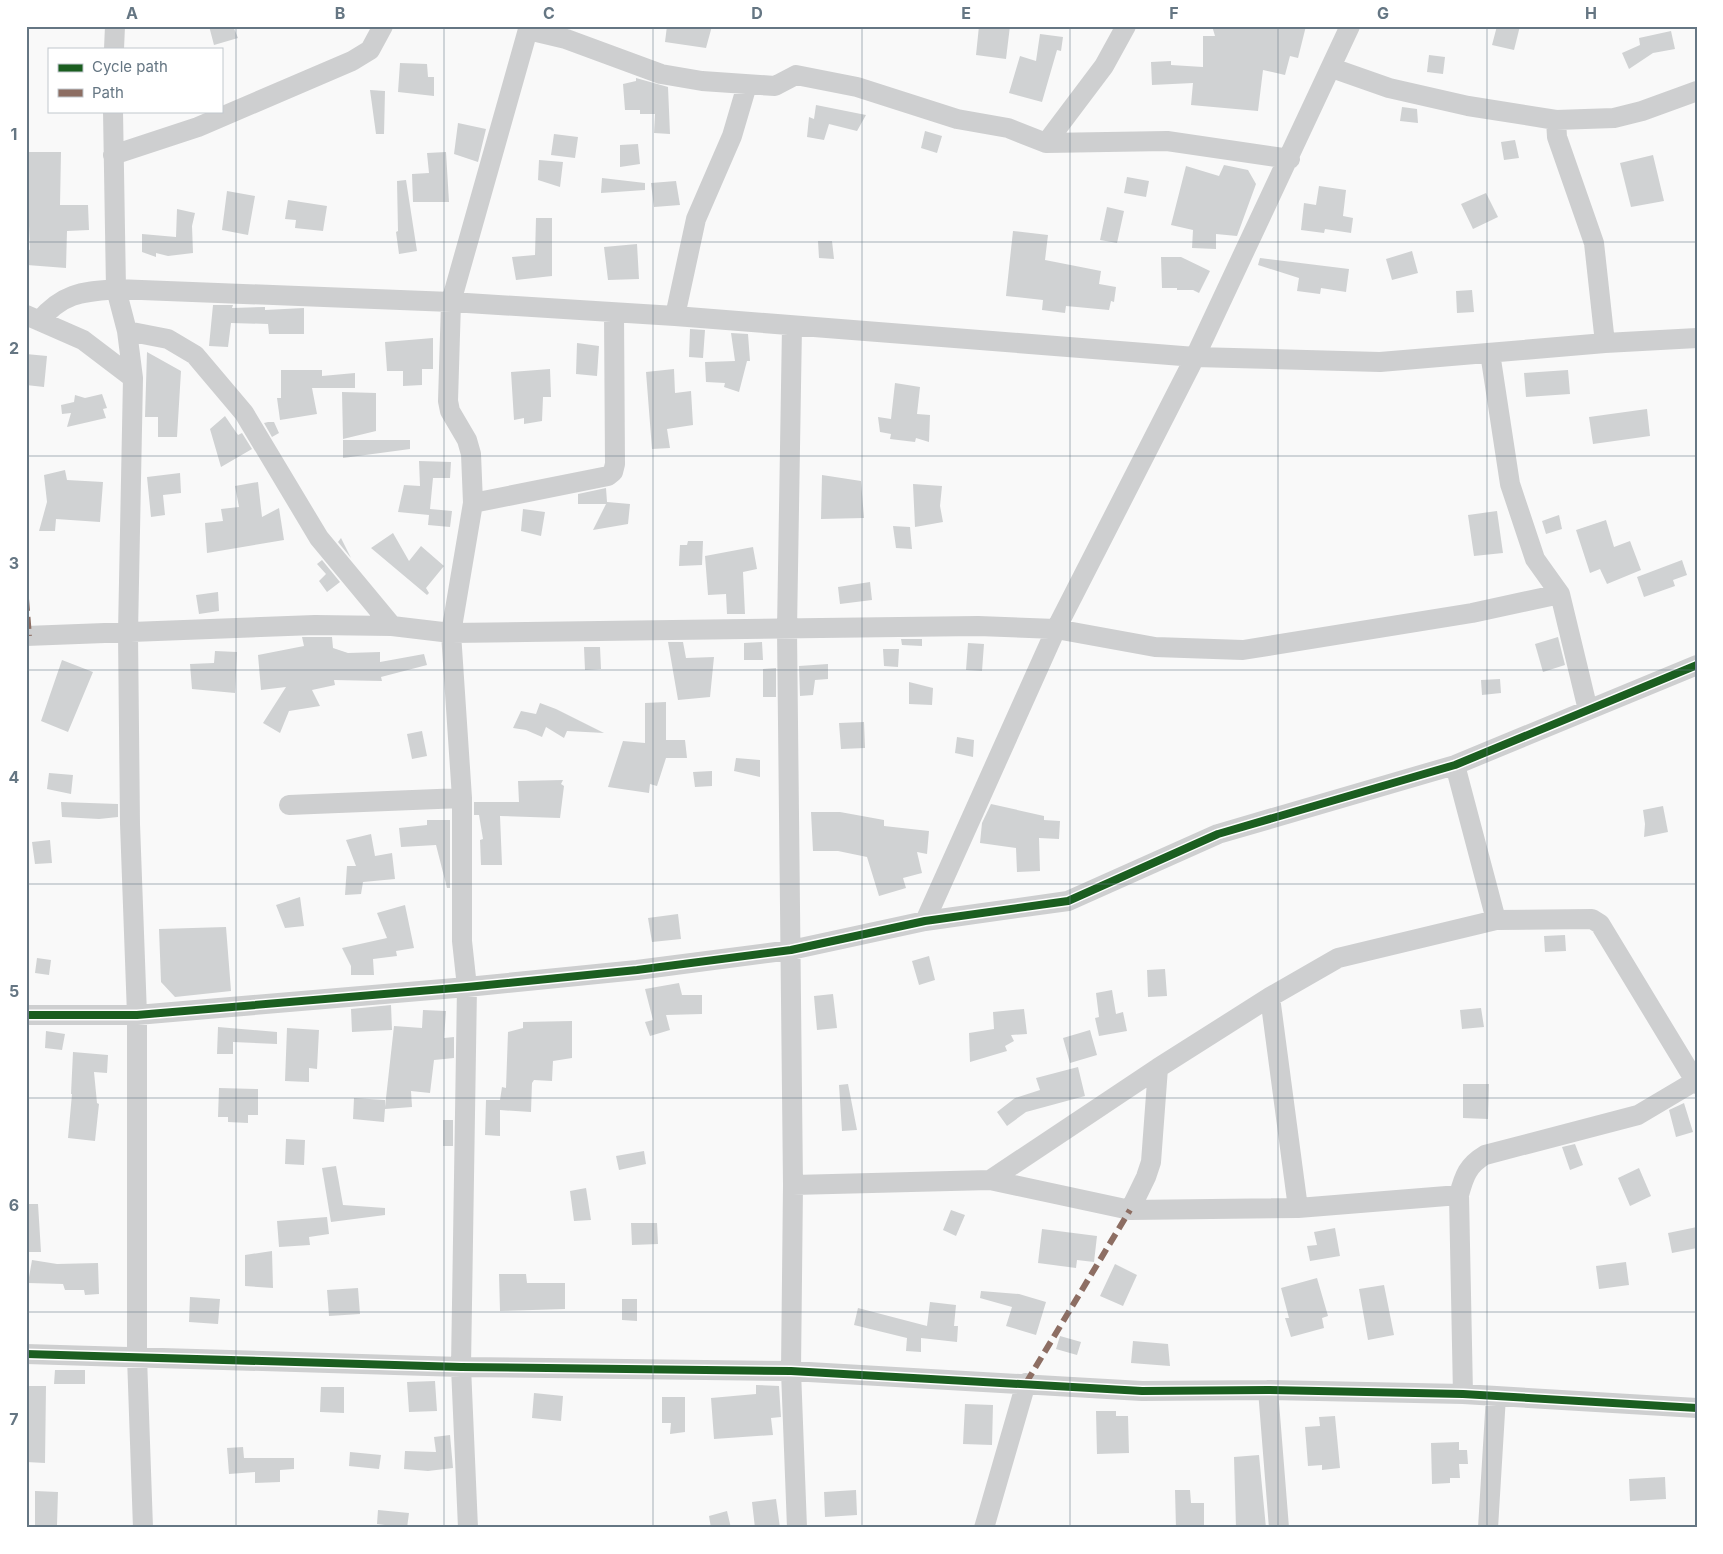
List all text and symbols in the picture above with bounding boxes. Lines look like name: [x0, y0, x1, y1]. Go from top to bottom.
text: A: [126, 3, 138, 23]
text: B: [335, 3, 345, 23]
text: C: [543, 3, 555, 23]
text: D: [751, 3, 763, 23]
text: E: [961, 3, 971, 23]
text: F: [1169, 3, 1179, 23]
text: G: [1377, 3, 1389, 23]
text: H: [1585, 3, 1597, 23]
legend: [48, 48, 222, 112]
text: Cycle path: [92, 57, 168, 76]
text: Path: [92, 83, 124, 102]
text: 1: [11, 124, 17, 144]
text: 2: [9, 338, 19, 358]
text: 3: [9, 553, 19, 573]
text: 4: [9, 767, 20, 787]
text: 5: [9, 981, 19, 1001]
text: 6: [9, 1195, 19, 1215]
text: 7: [9, 1409, 19, 1429]

